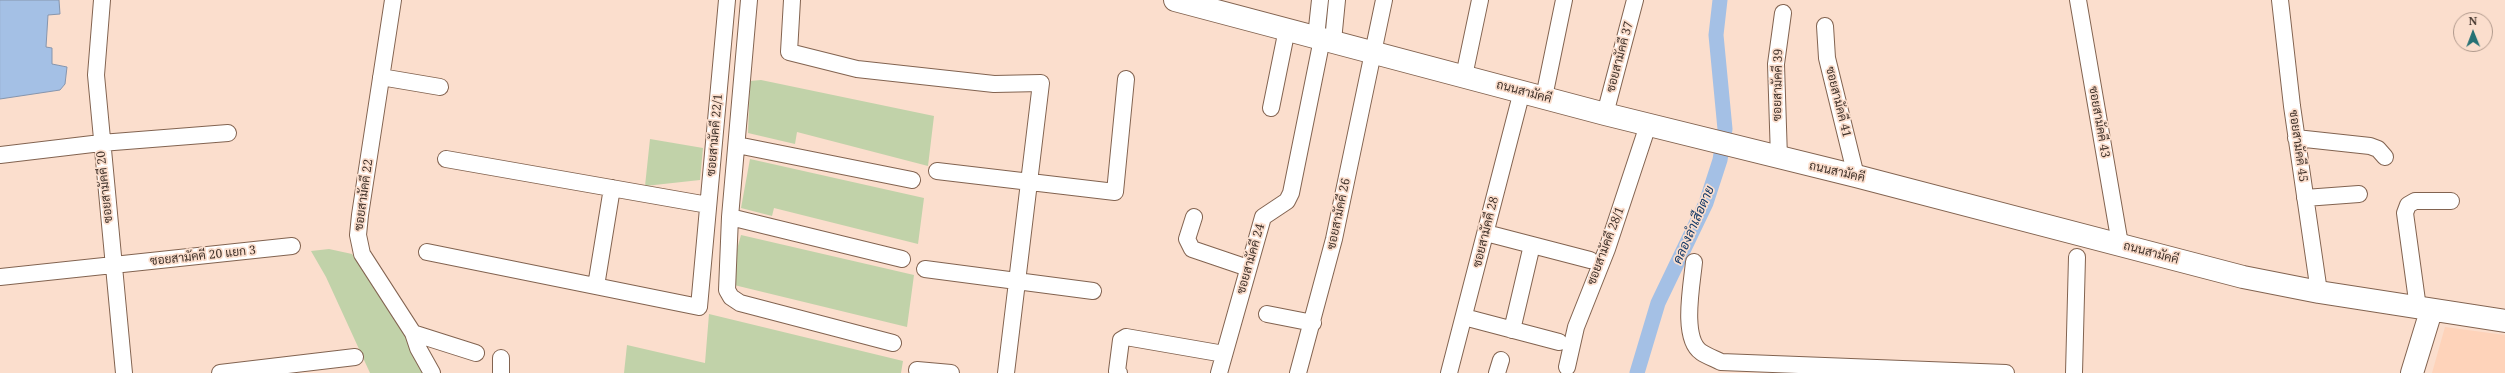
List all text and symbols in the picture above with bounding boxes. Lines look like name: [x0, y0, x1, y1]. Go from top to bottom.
north arrow: [2453, 12, 2493, 52]
text: N: [2468, 13, 2477, 28]
street label: ซอยสามัคคี 37: [1604, 20, 1636, 94]
street label: ซอยสามัคคี 39: [1770, 49, 1786, 121]
street label: ซอยสามัคคี 41: [1822, 65, 1854, 139]
street label: ถนนสามัคคี: [1495, 78, 1553, 106]
street label: ซอยสามัคคี 43: [2086, 85, 2112, 159]
street label: ซอยสามัคคี 22/1: [704, 93, 726, 177]
street label: ซอยสามัคคี 45: [2286, 109, 2310, 183]
street label: ซอยสามัคคี 20: [94, 150, 116, 224]
street label: ซอยสามัคคี 22: [352, 158, 376, 232]
street label: ถนนสามัคคี: [1808, 159, 1866, 185]
street label: ซอยสามัคคี 26: [1324, 177, 1354, 251]
water label: คลองลำเสือตาย: [1670, 184, 1718, 266]
street label: ซอยสามัคคี 28: [1470, 195, 1502, 269]
street label: ซอยสามัคคี 28/1: [1584, 205, 1628, 287]
street label: ซอยสามัคคี 24: [1234, 222, 1268, 296]
street label: ถนนสามัคคี: [2122, 239, 2180, 267]
street label: ซอยสามัคคี 20 แยก 3: [149, 243, 257, 269]

